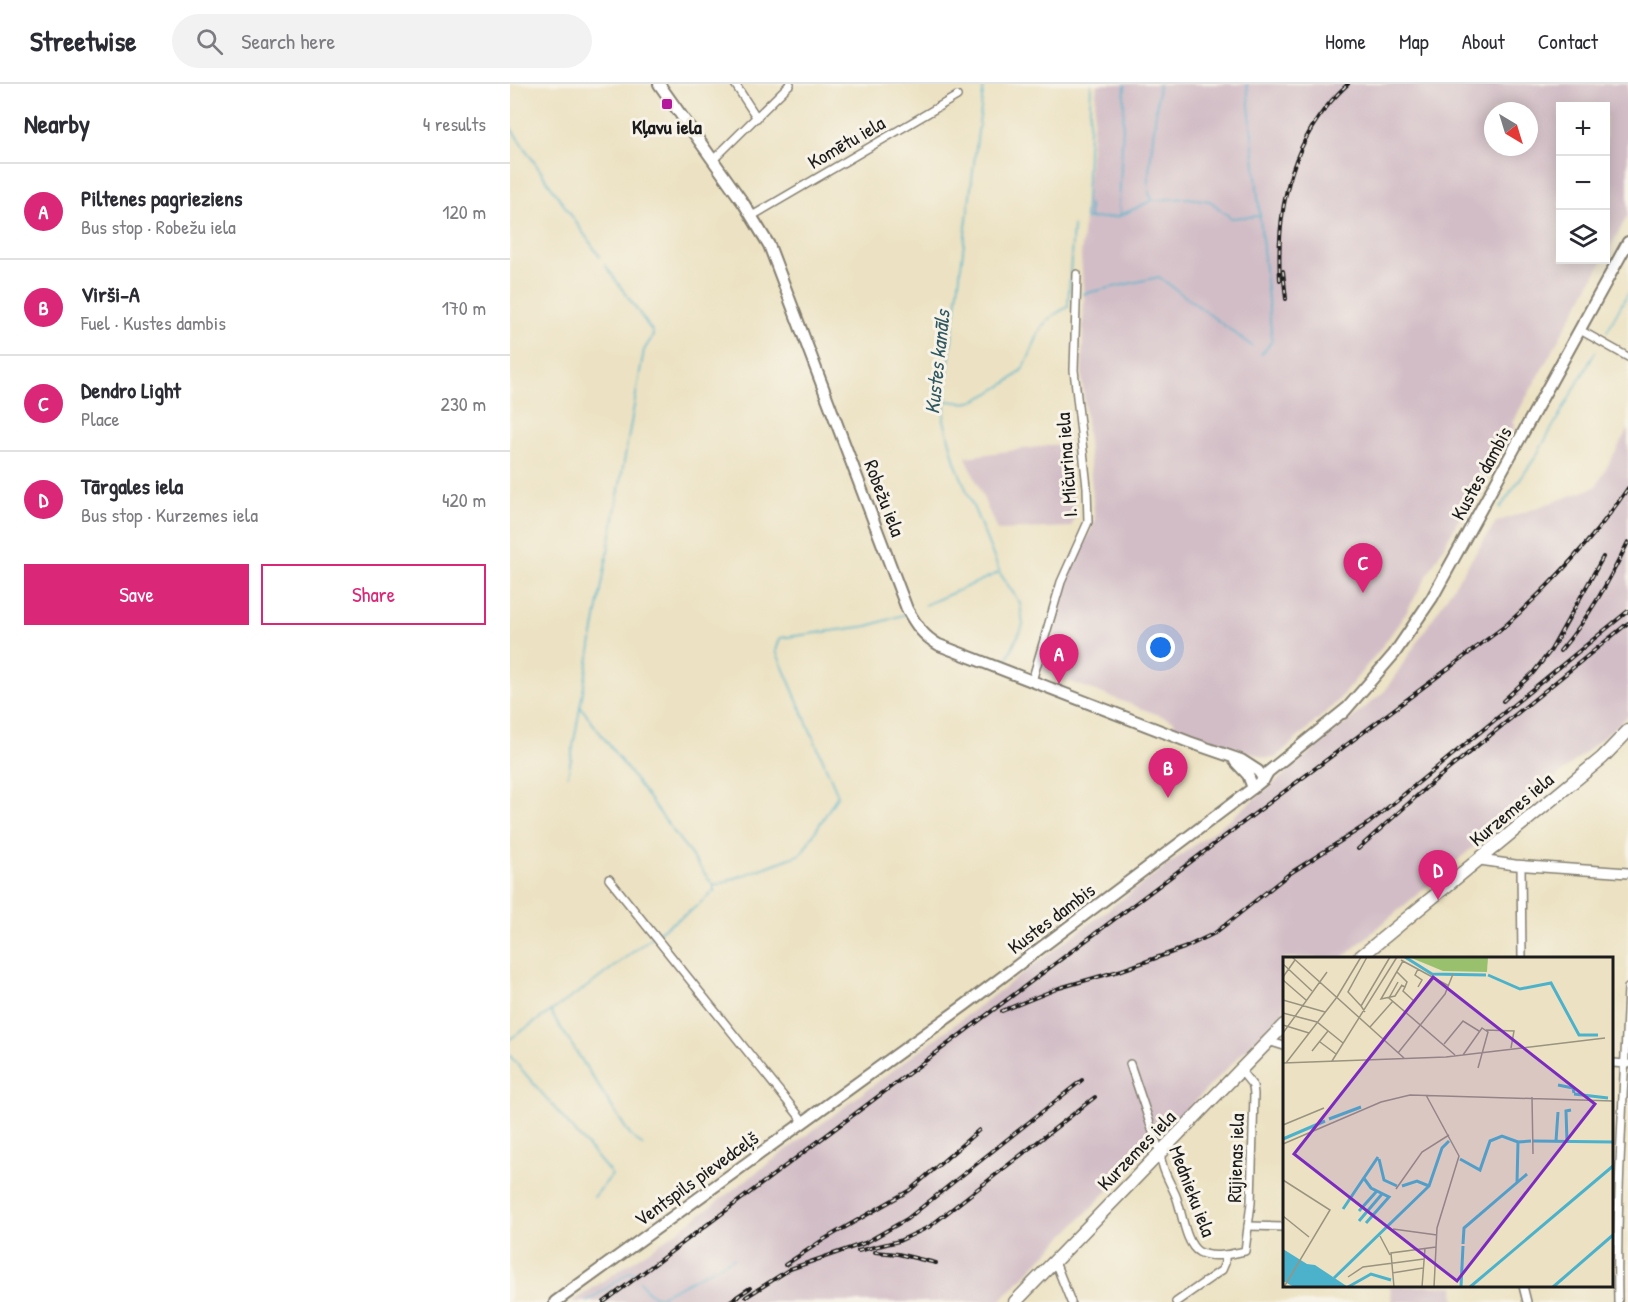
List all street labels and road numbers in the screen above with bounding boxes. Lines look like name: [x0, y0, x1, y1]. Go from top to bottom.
street label: Komētu iela: [802, 109, 890, 175]
street label: I. Mičurina iela: [1049, 412, 1083, 518]
street label: Kustes dambis: [1444, 421, 1518, 525]
street label: Robežu iela: [858, 456, 912, 540]
street label: Kurzemes iela: [1463, 766, 1559, 852]
street label: Kustes dambis: [1002, 876, 1100, 960]
street label: Kurzemes iela: [1091, 1104, 1181, 1196]
street label: Rūjienas iela: [1220, 1113, 1250, 1203]
street label: Ventspils pievedceļš: [629, 1124, 764, 1232]
street label: Mednieku iela: [1163, 1142, 1223, 1241]

